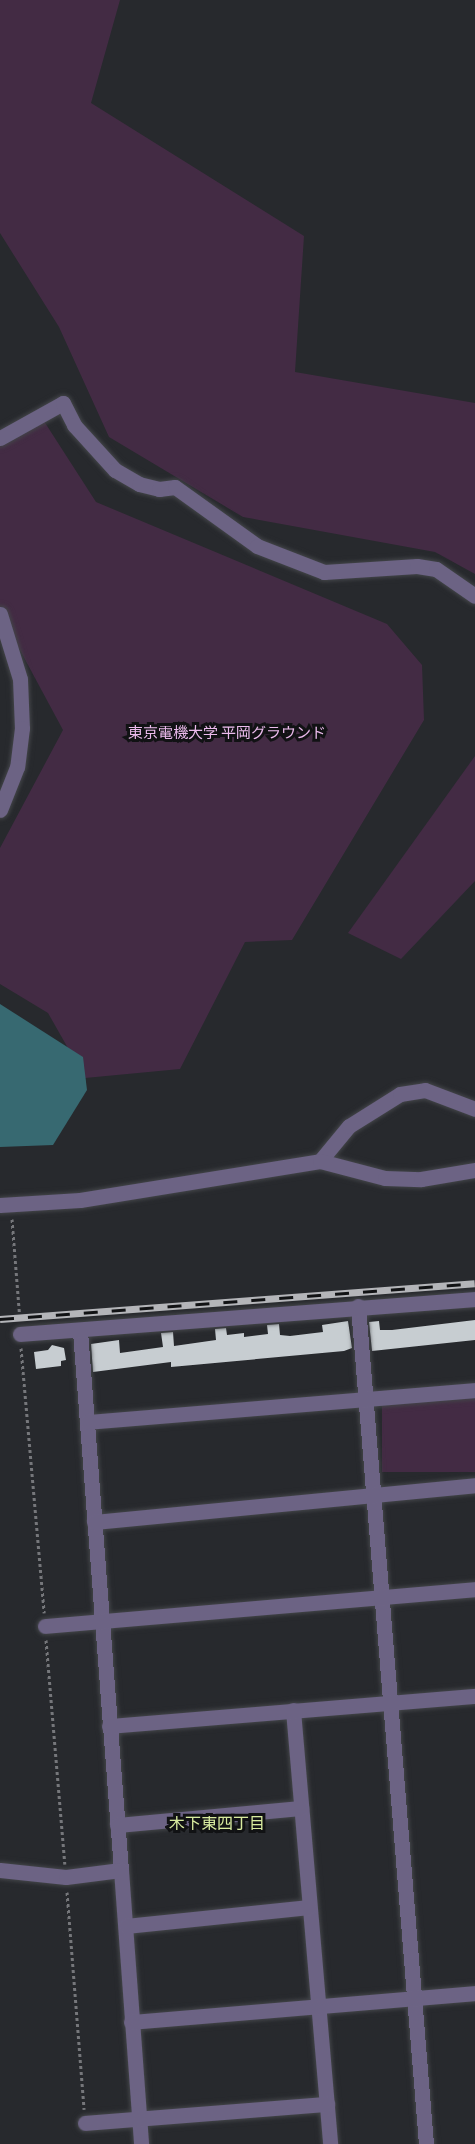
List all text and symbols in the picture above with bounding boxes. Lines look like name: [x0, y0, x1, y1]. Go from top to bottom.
park label: 東京電機大学 平岡グラウンド: [128, 724, 326, 742]
district label: 木下東四丁目: [169, 1813, 265, 1833]

